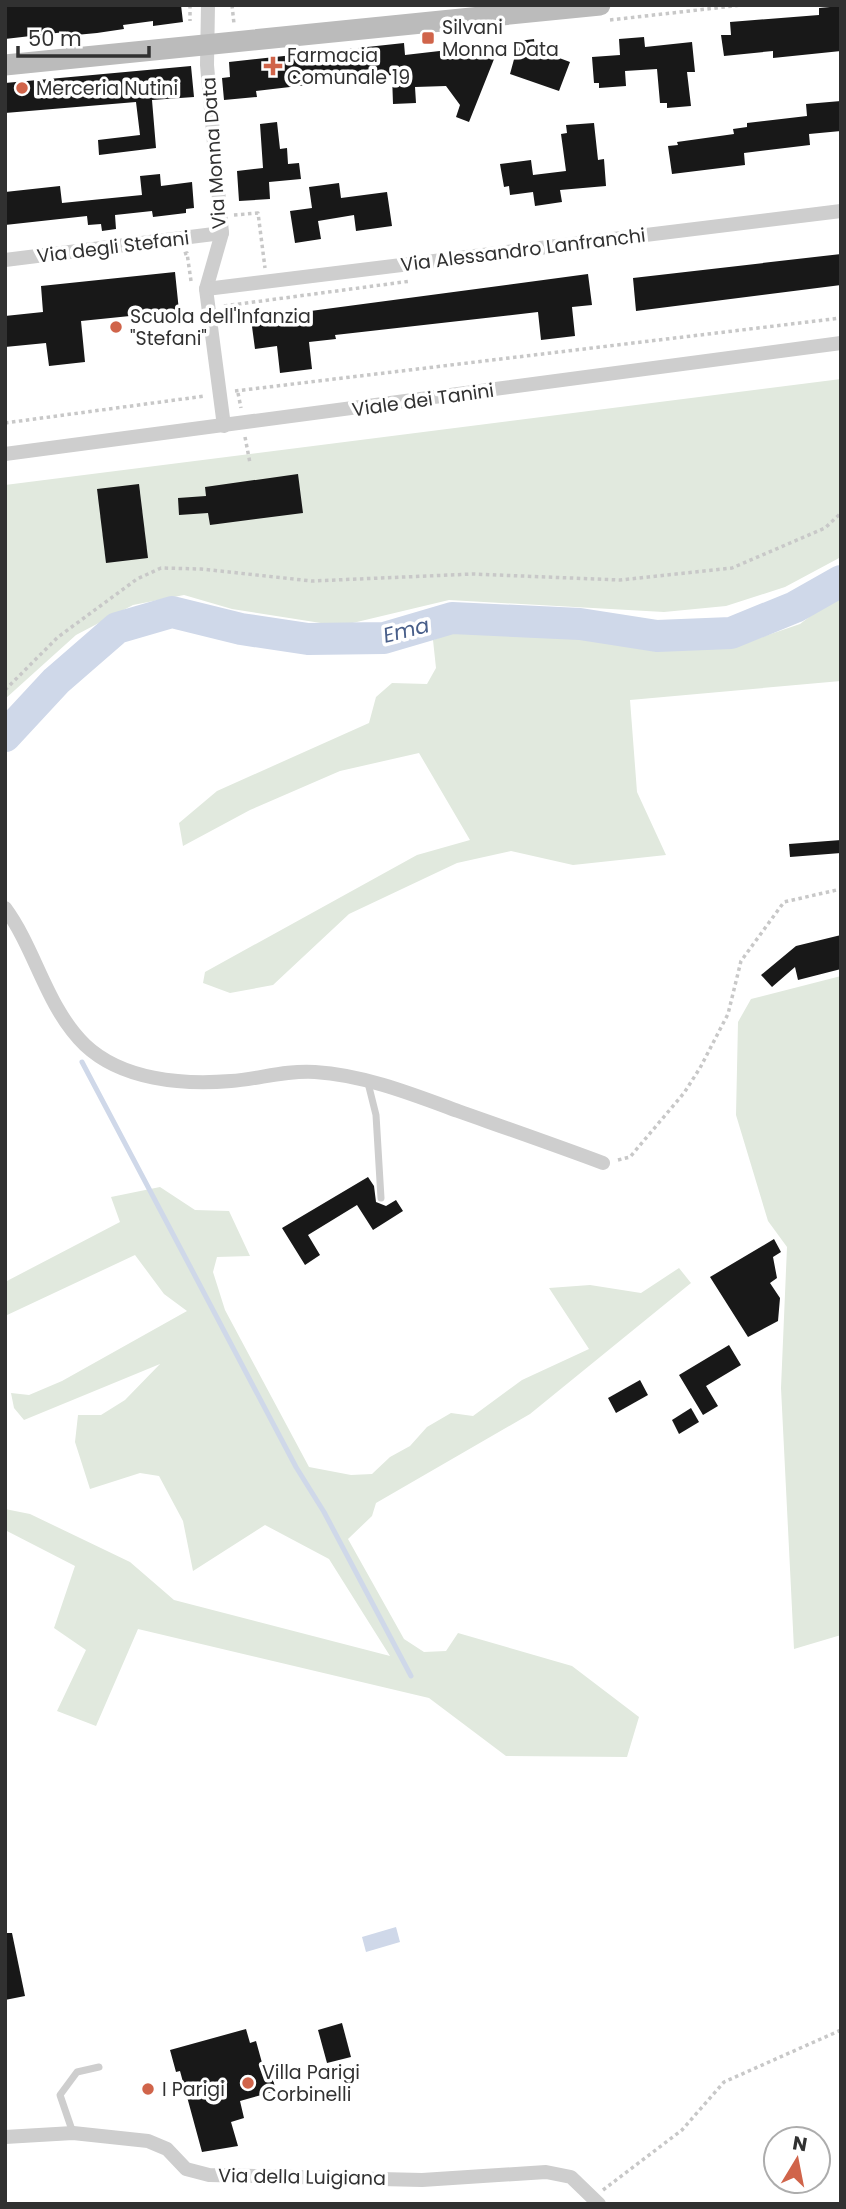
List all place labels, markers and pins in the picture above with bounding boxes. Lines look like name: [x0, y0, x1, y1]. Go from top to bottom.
place label: Silvani Monna Data: [442, 14, 559, 63]
marker: Silvani Monna Data: [420, 30, 436, 46]
place label: Farmacia Comunale 19: [287, 42, 410, 91]
marker: Farmacia Comunale 19: [265, 58, 281, 74]
place label: Merceria Nutini: [36, 75, 178, 102]
marker: Merceria Nutini: [14, 80, 30, 96]
place label: Scuola dell'Infanzia "Stefani": [130, 303, 311, 352]
marker: Scuola dell'Infanzia "Stefani": [108, 319, 124, 335]
place label: Villa Parigi Corbinelli: [262, 2059, 360, 2108]
marker: Villa Parigi Corbinelli: [240, 2075, 256, 2091]
place label: I Parigi: [162, 2076, 225, 2103]
marker: I Parigi: [140, 2081, 156, 2097]

